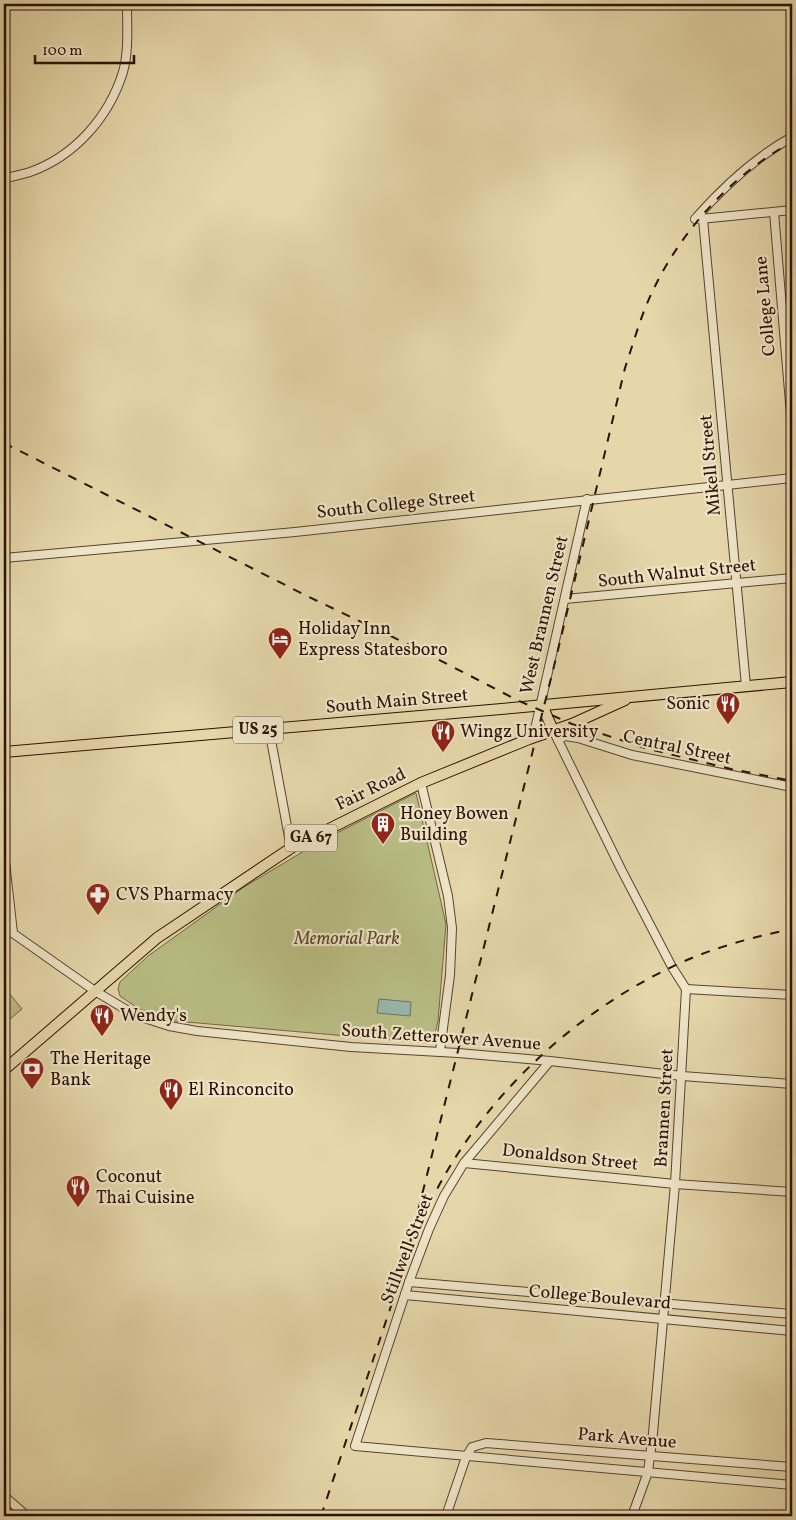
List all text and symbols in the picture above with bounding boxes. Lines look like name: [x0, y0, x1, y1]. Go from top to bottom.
scale bar: [35, 32, 134, 64]
text: 100 m: [42, 41, 82, 62]
street label: College Lane: [749, 255, 783, 357]
street label: Mikell Street: [694, 413, 728, 517]
street label: South College Street: [315, 484, 477, 526]
street label: West Brannen Street: [515, 533, 575, 697]
street label: South Walnut Street: [597, 553, 757, 595]
place label: Holiday Inn Express Statesboro: [298, 617, 447, 663]
hotel icon: Holiday Inn Express Statesboro: [267, 626, 293, 660]
street label: South Main Street: [325, 683, 469, 721]
restaurant icon: Sonic: [715, 691, 741, 725]
place label: Sonic: [666, 692, 710, 717]
road number: US 25: [233, 716, 283, 744]
restaurant icon: Wingz University: [430, 719, 456, 753]
place label: Wingz University: [460, 720, 599, 745]
street label: Central Street: [621, 724, 733, 772]
street label: Fair Road: [332, 762, 410, 818]
place label: Honey Bowen Building: [400, 802, 509, 848]
building icon: Honey Bowen Building: [370, 811, 396, 845]
road number: GA 67: [285, 824, 337, 851]
pharmacy icon: CVS Pharmacy: [85, 882, 111, 916]
place label: CVS Pharmacy: [116, 883, 234, 908]
park label: Memorial Park: [293, 927, 400, 952]
restaurant icon: Wendy's: [89, 1003, 115, 1037]
place label: Wendy's: [120, 1004, 187, 1029]
street label: South Zetterower Avenue: [340, 1019, 542, 1057]
place label: The Heritage Bank: [50, 1047, 151, 1093]
street label: Brannen Street: [649, 1048, 681, 1168]
bank icon: The Heritage Bank: [19, 1056, 45, 1090]
restaurant icon: El Rinconcito: [158, 1077, 184, 1111]
place label: El Rinconcito: [188, 1078, 294, 1103]
street label: Donaldson Street: [501, 1138, 639, 1178]
place label: Coconut Thai Cuisine: [96, 1165, 195, 1211]
restaurant icon: Coconut Thai Cuisine: [65, 1174, 91, 1208]
street label: Stillwell Street: [375, 1190, 441, 1308]
street label: College Boulevard: [528, 1279, 672, 1317]
street label: Park Avenue: [576, 1422, 678, 1456]

